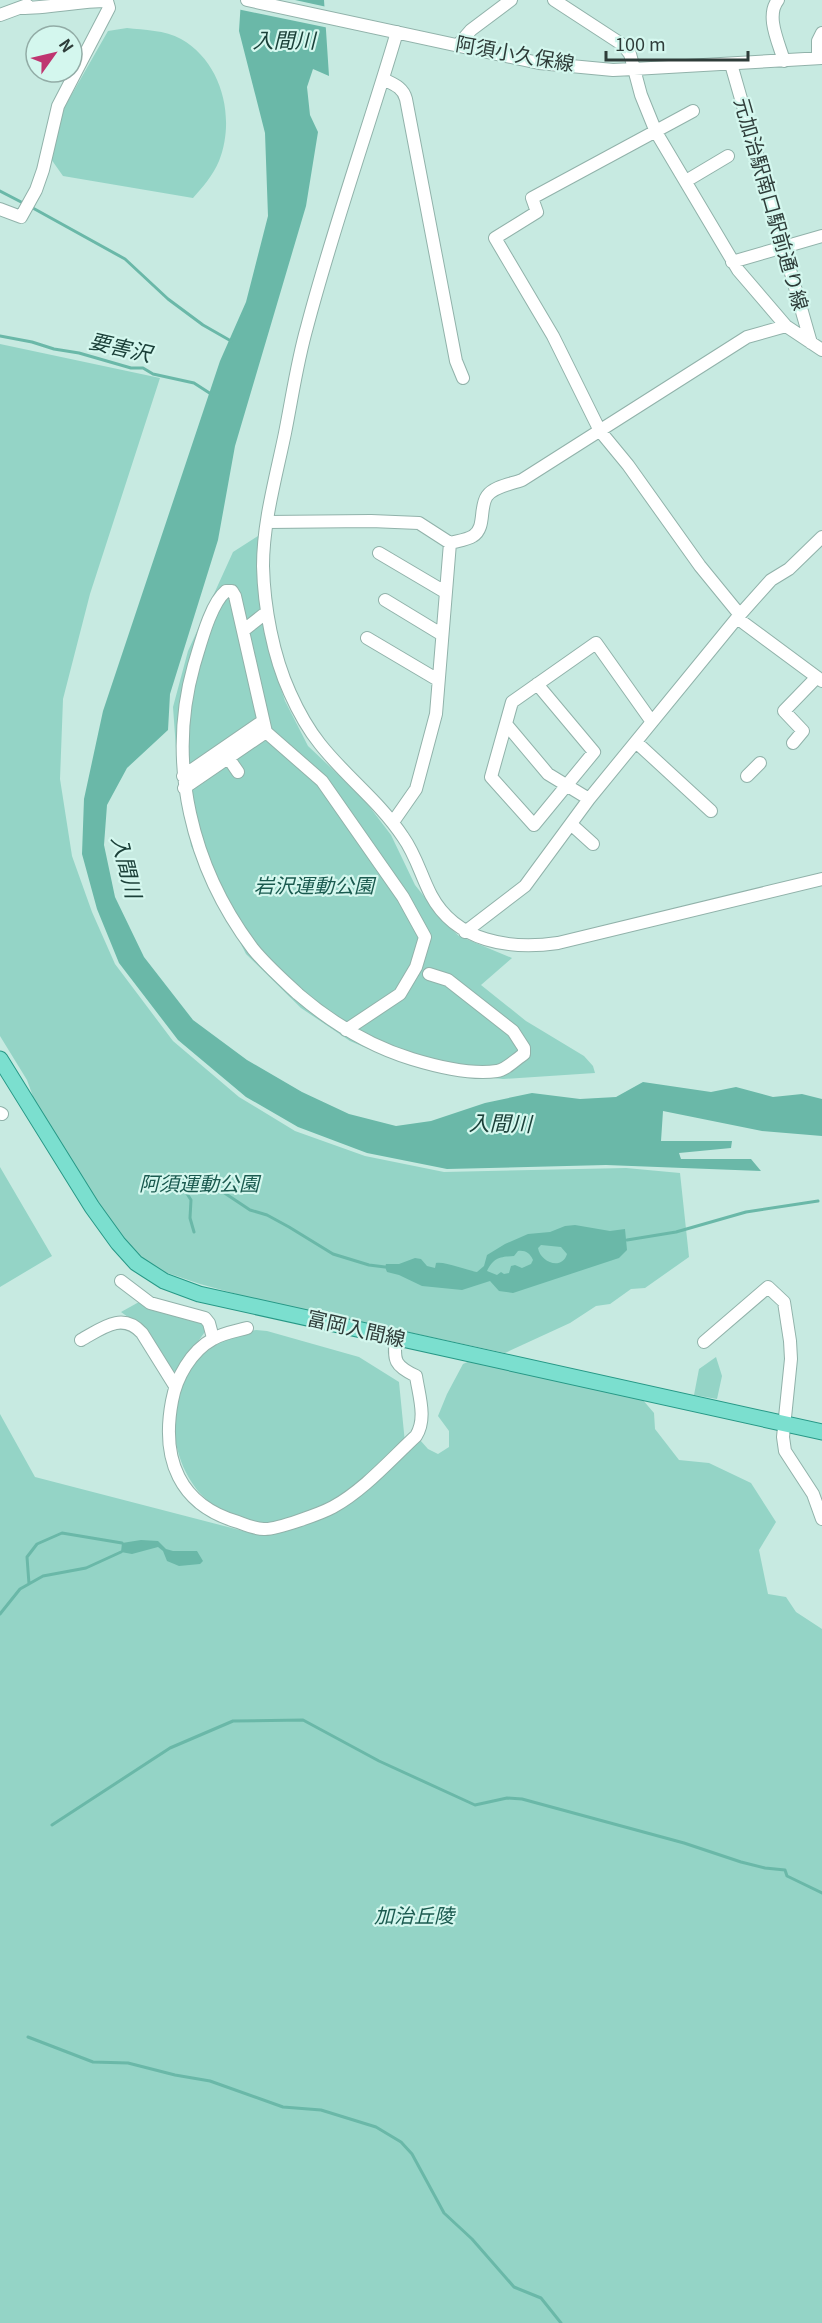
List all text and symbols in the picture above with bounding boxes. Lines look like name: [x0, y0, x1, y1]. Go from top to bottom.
north arrow: [24, 24, 84, 84]
water label: 入間川: [253, 24, 317, 54]
scale bar: [606, 24, 748, 62]
street label: 阿須小久保線: [454, 28, 577, 77]
text: 100 m: [615, 30, 666, 56]
text: N: [54, 33, 81, 57]
street label: 元加治駅南口駅前通り線: [728, 94, 817, 313]
water label: 要害沢: [86, 324, 157, 368]
water label: 入間川: [106, 832, 151, 903]
park label: 岩沢運動公園: [254, 870, 377, 899]
water label: 入間川: [468, 1106, 534, 1138]
park label: 阿須運動公園: [139, 1168, 262, 1197]
street label: 富岡入間線: [304, 1302, 408, 1353]
park label: 加治丘陵: [374, 1900, 457, 1929]

